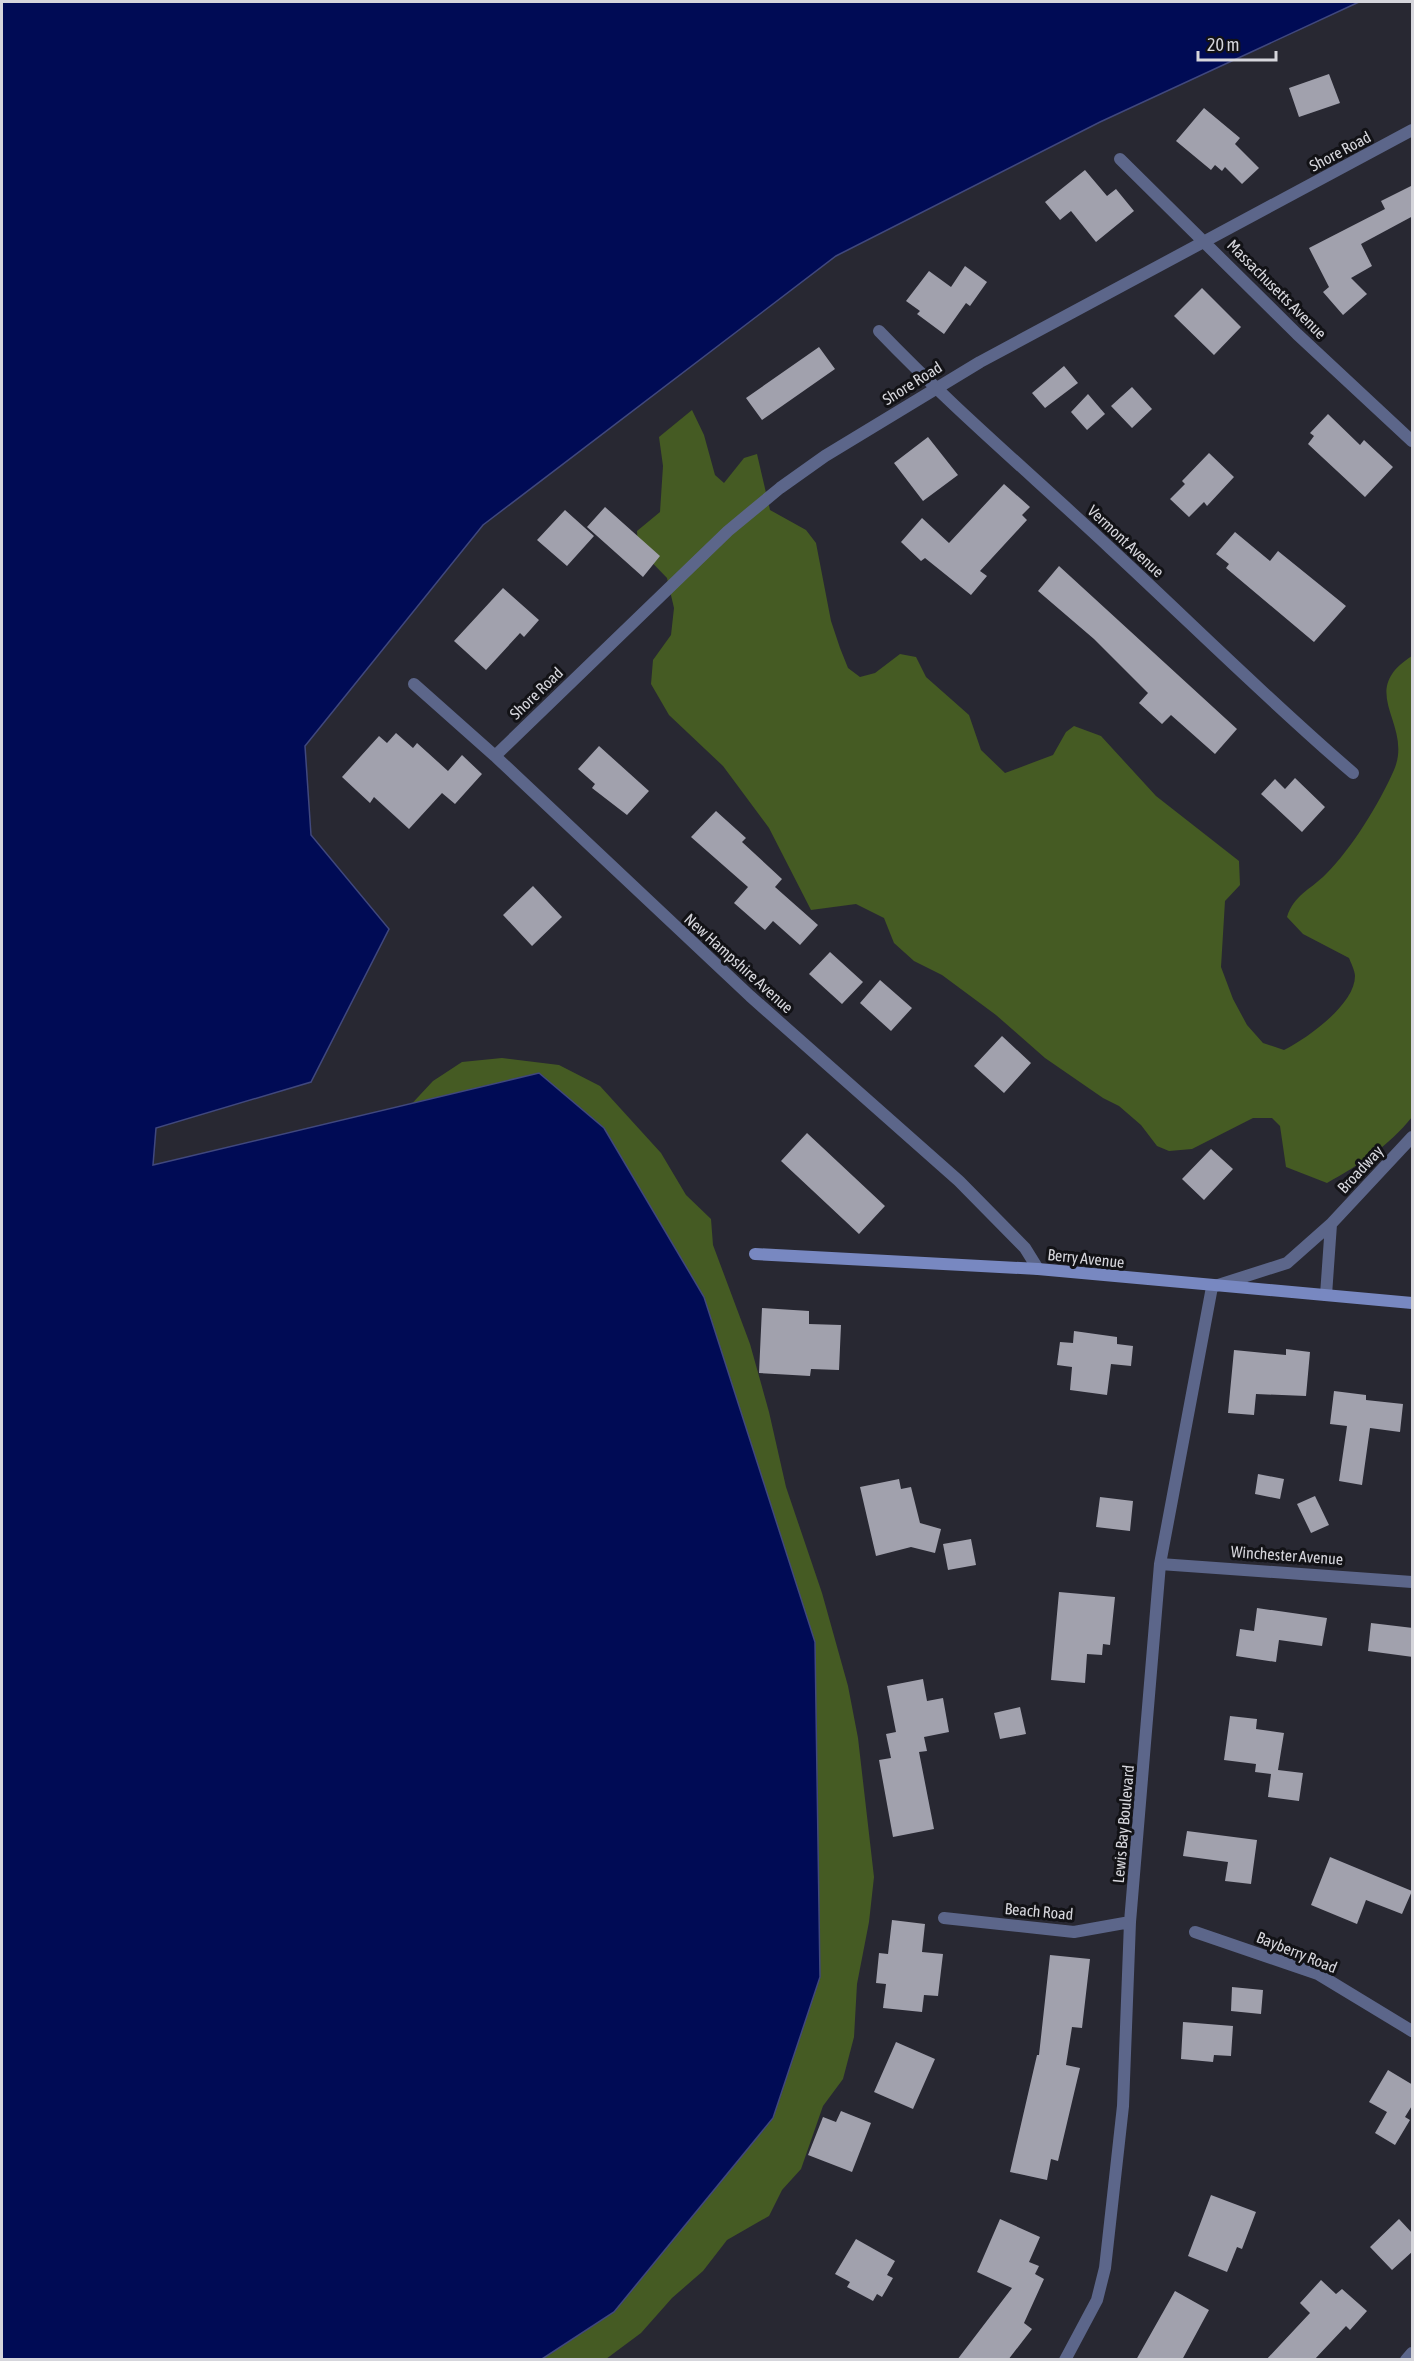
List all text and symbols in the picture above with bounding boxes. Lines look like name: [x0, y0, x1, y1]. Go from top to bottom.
scale bar: [1198, 24, 1276, 62]
text: 20 m: [1207, 34, 1239, 55]
street label: Shore Road: [1306, 127, 1374, 175]
street label: Massachusetts Avenue: [1224, 236, 1330, 342]
street label: Shore Road: [879, 358, 945, 408]
street label: Vermont Avenue: [1084, 501, 1168, 581]
street label: Shore Road: [506, 663, 566, 723]
street label: New Hampshire Avenue: [680, 910, 797, 1017]
street label: Broadway: [1334, 1141, 1387, 1197]
street label: Berry Avenue: [1046, 1245, 1125, 1272]
street label: Winchester Avenue: [1230, 1542, 1344, 1568]
street label: Lewis Bay Boulevard: [1109, 1764, 1138, 1884]
street label: Beach Road: [1004, 1899, 1074, 1923]
street label: Bayberry Road: [1254, 1928, 1340, 1977]

